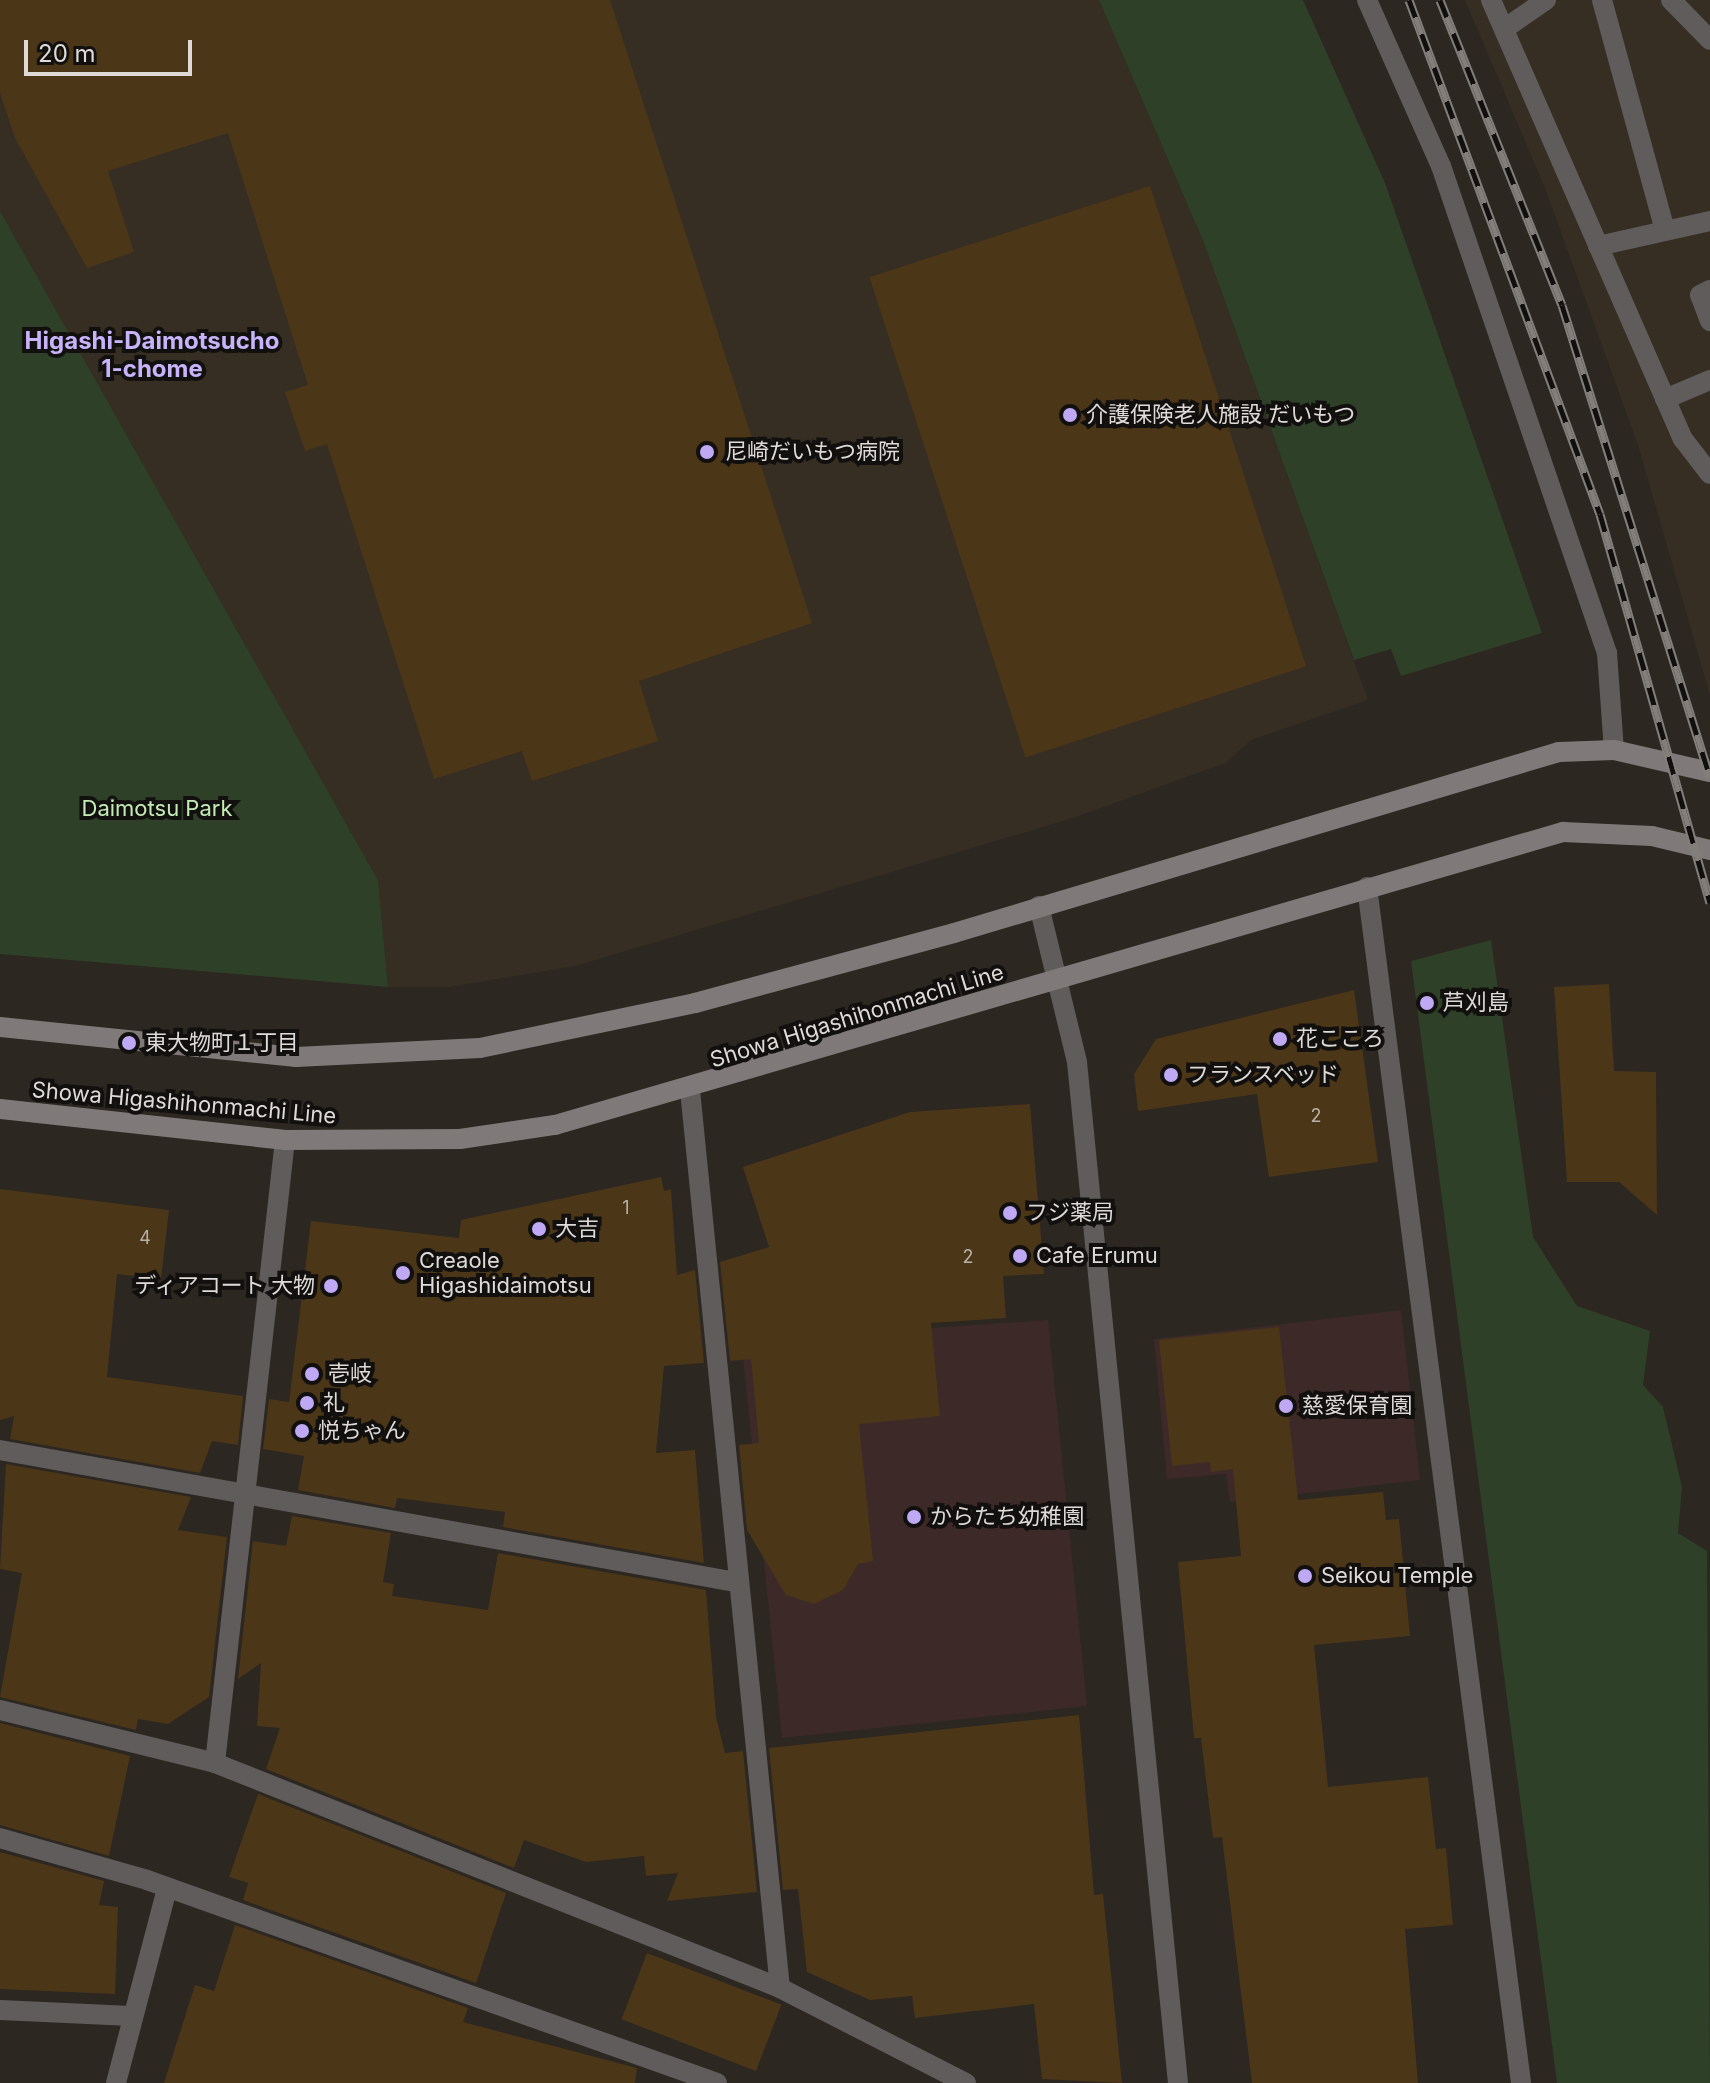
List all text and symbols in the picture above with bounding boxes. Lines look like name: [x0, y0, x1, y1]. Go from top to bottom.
scale bar: [28, 24, 196, 74]
text: 20 m: [38, 39, 96, 68]
district label: Higashi-Daimotsucho 1-chome: [25, 327, 279, 383]
place label: 介護保険老人施設 だいもつ: [1086, 402, 1356, 428]
marker: 介護保険老人施設 だいもつ: [1061, 406, 1079, 424]
place label: 尼崎だいもつ病院: [725, 439, 901, 465]
marker: 尼崎だいもつ病院: [696, 441, 718, 463]
park label: Daimotsu Park: [82, 796, 232, 822]
street label: Showa Higashihonmachi Line: [707, 959, 1007, 1073]
place label: 芦刈島: [1443, 990, 1509, 1016]
marker: 芦刈島: [1418, 994, 1436, 1012]
place label: 花こころ: [1296, 1026, 1384, 1052]
place label: 東大物町１丁目: [145, 1030, 299, 1056]
marker: 花こころ: [1271, 1030, 1289, 1048]
marker: 東大物町１丁目: [120, 1034, 138, 1052]
place label: フランスベッド: [1187, 1062, 1341, 1088]
marker: フランスベッド: [1162, 1066, 1180, 1084]
street label: Showa Higashihonmachi Line: [31, 1077, 337, 1129]
house number: 2: [1311, 1105, 1321, 1127]
house number: 1: [622, 1197, 630, 1219]
place label: フジ薬局: [1026, 1200, 1114, 1226]
marker: フジ薬局: [1001, 1204, 1019, 1222]
place label: 大吉: [555, 1216, 599, 1242]
marker: 大吉: [530, 1220, 548, 1238]
house number: 4: [139, 1227, 151, 1249]
place label: Cafe Erumu: [1036, 1243, 1158, 1269]
house number: 2: [963, 1246, 973, 1268]
place label: Creaole Higashidaimotsu: [419, 1247, 592, 1298]
marker: Cafe Erumu: [1011, 1247, 1029, 1265]
marker: Creaole Higashidaimotsu: [394, 1264, 412, 1282]
place label: ディアコート 大物: [133, 1273, 315, 1299]
marker: ディアコート 大物: [322, 1277, 340, 1295]
place label: 壱岐: [328, 1361, 372, 1387]
marker: 壱岐: [303, 1365, 321, 1383]
place label: 礼: [323, 1390, 345, 1416]
place label: 慈愛保育園: [1302, 1393, 1412, 1419]
marker: 礼: [298, 1394, 316, 1412]
marker: 慈愛保育園: [1277, 1397, 1295, 1415]
place label: 悦ちゃん: [318, 1418, 406, 1444]
marker: 悦ちゃん: [293, 1422, 311, 1440]
place label: からたち幼稚園: [930, 1504, 1084, 1530]
marker: からたち幼稚園: [905, 1508, 923, 1526]
place label: Seikou Temple: [1321, 1563, 1473, 1589]
marker: Seikou Temple: [1296, 1567, 1314, 1585]

